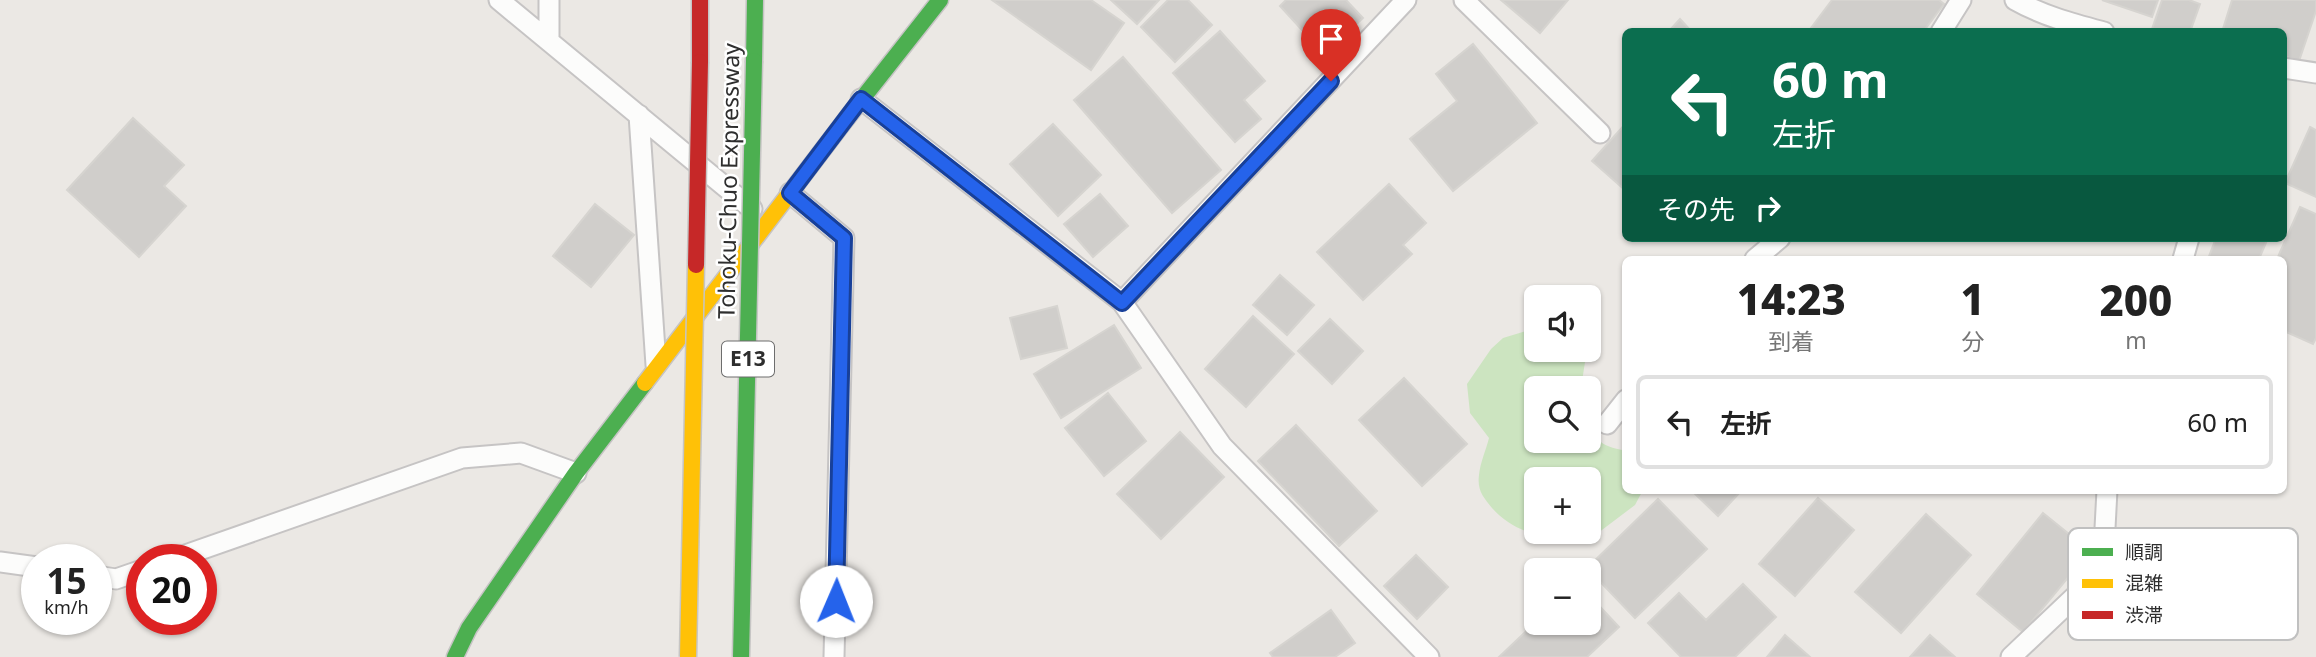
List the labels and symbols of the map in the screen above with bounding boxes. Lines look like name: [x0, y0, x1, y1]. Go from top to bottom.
pin: [1301, 9, 1361, 81]
street label: Tohoku-Chuo Expressway: [710, 43, 746, 319]
road number: E13: [722, 342, 774, 376]
legend: [2068, 528, 2298, 640]
text: 順調: [2125, 539, 2163, 565]
speed limit sign: 20: [126, 544, 217, 635]
position arrow: [799, 564, 873, 638]
text: 混雑: [2125, 570, 2163, 596]
text: 渋滞: [2125, 602, 2163, 628]

